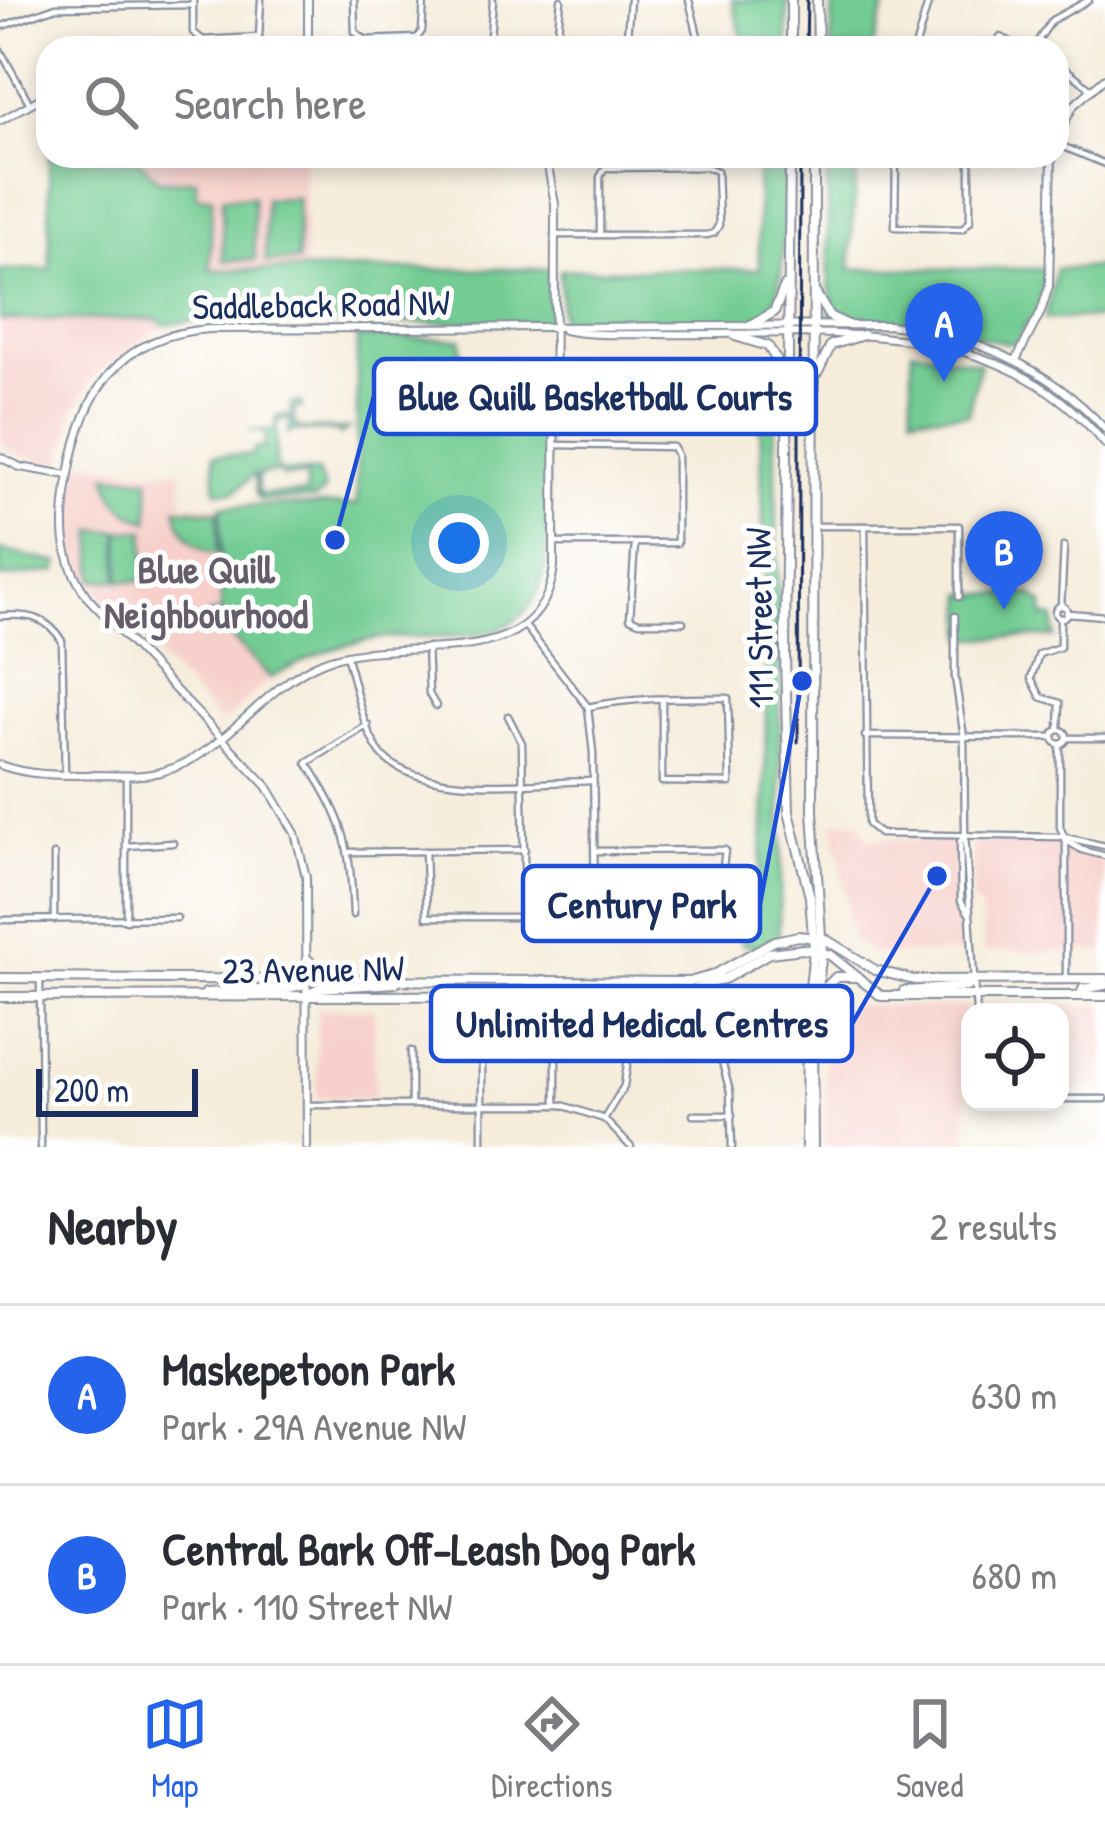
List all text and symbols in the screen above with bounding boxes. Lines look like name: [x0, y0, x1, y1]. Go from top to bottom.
search box: [36, 36, 1069, 168]
icon: search: [78, 69, 144, 135]
text: Search here: [174, 72, 366, 133]
street label: Saddleback Road NW: [192, 277, 450, 330]
pin: A: [905, 283, 983, 382]
callout: Blue Quill Basketball Courts: [374, 359, 816, 434]
text: Blue Quill Basketball Courts: [398, 369, 792, 422]
pin: B: [965, 511, 1043, 610]
your location: [429, 513, 489, 573]
street label: 111 Street NW: [732, 527, 785, 709]
district label: Blue Quill Neighbourhood: [104, 542, 309, 641]
callout: Century Park: [523, 866, 760, 941]
text: Century Park: [547, 877, 737, 931]
street label: 23 Avenue NW: [221, 942, 404, 995]
callout: Unlimited Medical Centres: [431, 986, 852, 1061]
text: Unlimited Medical Centres: [456, 996, 828, 1049]
map controls: [961, 1003, 1069, 1111]
button: locate: [961, 1003, 1069, 1111]
scale bar: [36, 1063, 198, 1116]
text: 200 m: [54, 1068, 129, 1112]
text: Nearby: [48, 1191, 178, 1260]
text: 2 results: [930, 1199, 1057, 1252]
text: Maskepetoon Park: [162, 1338, 455, 1399]
text: A: [77, 1368, 97, 1421]
text: 630 m: [971, 1368, 1057, 1421]
text: Park · 29A Avenue NW: [162, 1399, 466, 1452]
text: Central Bark Off-Leash Dog Park: [162, 1518, 695, 1579]
text: B: [77, 1548, 97, 1601]
text: 680 m: [972, 1548, 1057, 1601]
text: Park · 110 Street NW: [162, 1579, 452, 1632]
tab: Map: [142, 1691, 208, 1807]
tab: Directions: [491, 1691, 613, 1807]
tab: Saved: [896, 1691, 963, 1807]

